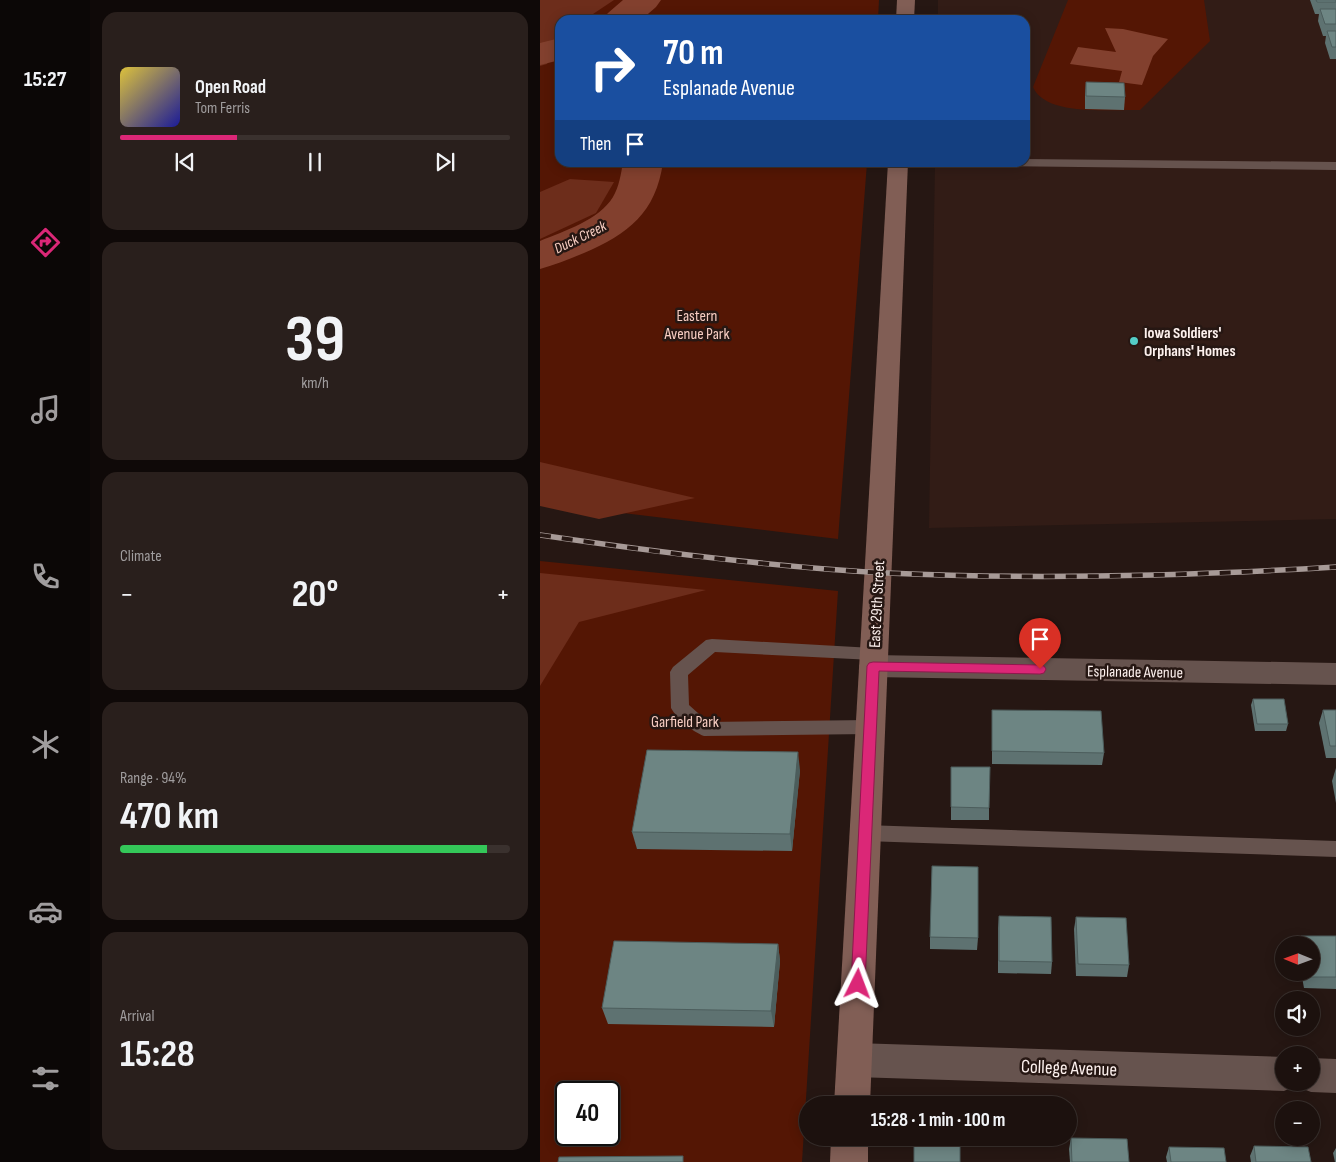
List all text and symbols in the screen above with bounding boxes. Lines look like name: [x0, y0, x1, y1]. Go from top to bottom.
text: 70 m: [663, 32, 723, 75]
icon: right: [580, 35, 645, 100]
text: 15:27: [24, 66, 66, 93]
text: Esplanade Avenue: [663, 75, 795, 102]
text: Open Road: [195, 76, 266, 99]
text: Tom Ferris: [195, 99, 250, 118]
icon: arrive: [621, 130, 649, 158]
text: Then: [580, 133, 611, 156]
icon: previous: [171, 148, 199, 176]
icon: pause: [301, 148, 329, 176]
icon: next: [431, 148, 459, 176]
water label: Duck Creek: [551, 217, 610, 258]
icon: directions: [28, 225, 63, 260]
text: 39: [285, 302, 345, 380]
park label: Eastern Avenue Park: [663, 307, 730, 344]
place label: Iowa Soldiers' Orphans' Homes: [1144, 324, 1236, 361]
marker: Iowa Soldiers' Orphans' Homes: [1128, 335, 1140, 347]
text: km/h: [301, 374, 329, 393]
icon: music: [28, 392, 63, 427]
text: Climate: [120, 547, 162, 566]
icon: phone: [28, 559, 63, 594]
street label: East 29th Street: [866, 560, 889, 648]
text: 20°: [292, 572, 338, 617]
text: −: [120, 578, 134, 611]
text: +: [496, 578, 510, 611]
pin: [1019, 618, 1061, 669]
icon: arrive: [1026, 625, 1054, 653]
street label: Esplanade Avenue: [1087, 662, 1183, 683]
park label: Garfield Park: [651, 713, 719, 732]
icon: climate: [28, 727, 63, 762]
text: Range · 94%: [120, 769, 187, 788]
text: 470 km: [120, 794, 219, 839]
icon: car: [28, 894, 63, 929]
north arrow: [1275, 936, 1320, 981]
map controls: [1275, 936, 1320, 1146]
position arrow: [831, 957, 883, 1009]
button: sound: [1275, 991, 1320, 1036]
text: Arrival: [120, 1007, 154, 1026]
text: 15:28: [120, 1032, 195, 1077]
button: +: [1275, 1046, 1320, 1091]
street label: College Avenue: [1020, 1055, 1117, 1082]
icon: filters: [28, 1061, 63, 1096]
speed limit sign: 40: [555, 1081, 620, 1146]
button: −: [1275, 1101, 1320, 1146]
text: 15:28 · 1 min · 100 m: [871, 1109, 1005, 1132]

